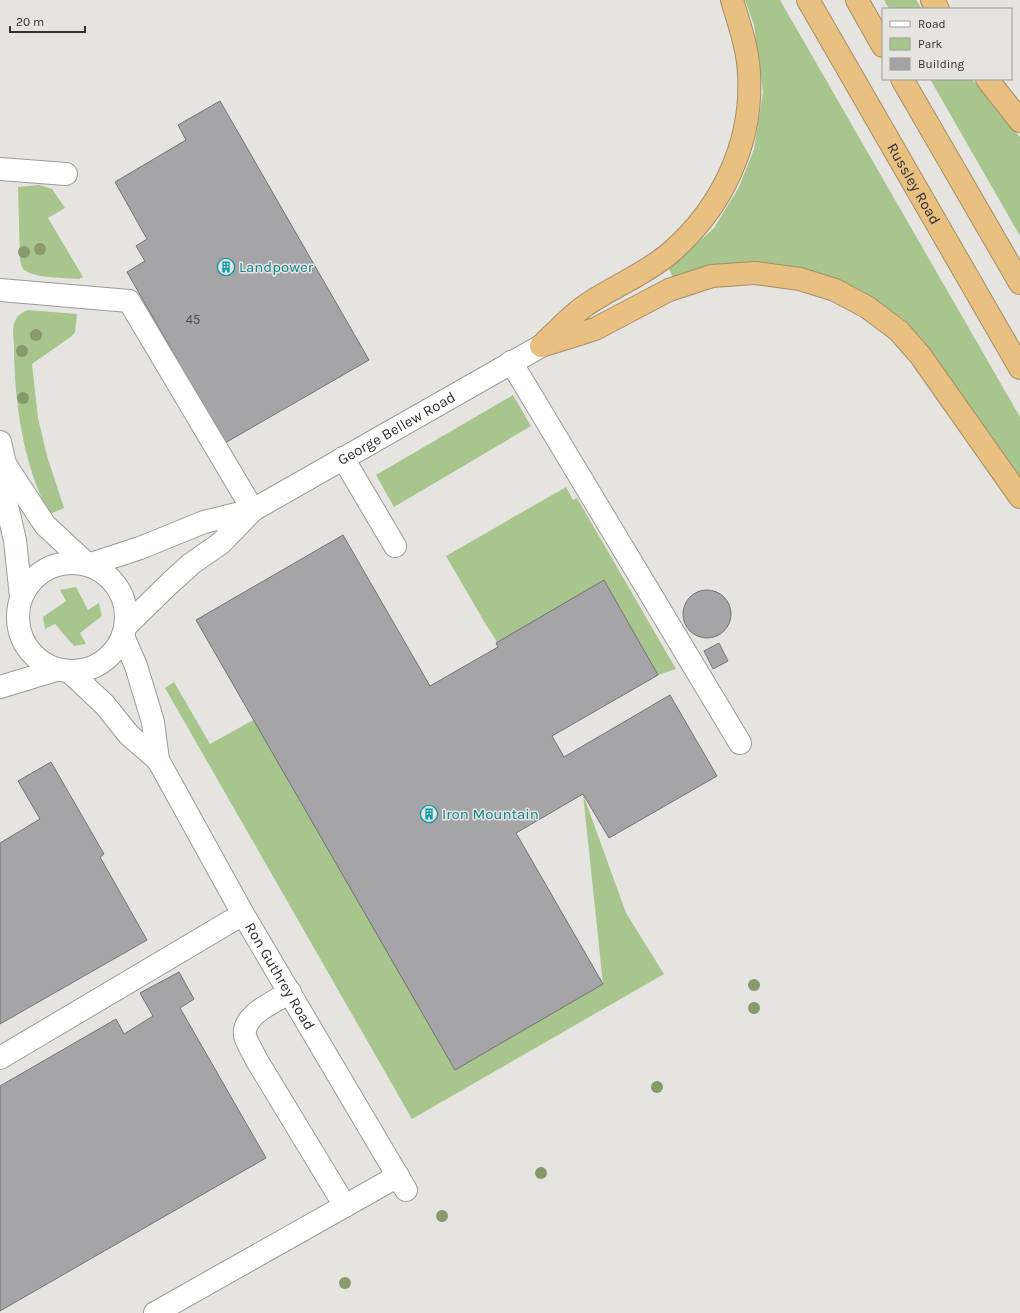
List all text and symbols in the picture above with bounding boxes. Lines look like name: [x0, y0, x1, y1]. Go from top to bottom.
scale bar: [10, 8, 85, 34]
legend: [882, 8, 1012, 80]
text: 20 m: [16, 15, 44, 29]
text: Road: [918, 17, 946, 31]
text: Park: [918, 37, 943, 51]
text: Building: [918, 57, 965, 71]
street label: Russley Road: [883, 140, 944, 228]
building icon: Landpower: [216, 257, 236, 277]
place label: Landpower: [239, 258, 314, 276]
house number: 45: [186, 312, 200, 327]
street label: George Bellew Road: [334, 388, 459, 469]
building icon: Iron Mountain: [419, 804, 439, 824]
place label: Iron Mountain: [442, 805, 539, 823]
street label: Ron Guthrey Road: [241, 919, 318, 1033]

